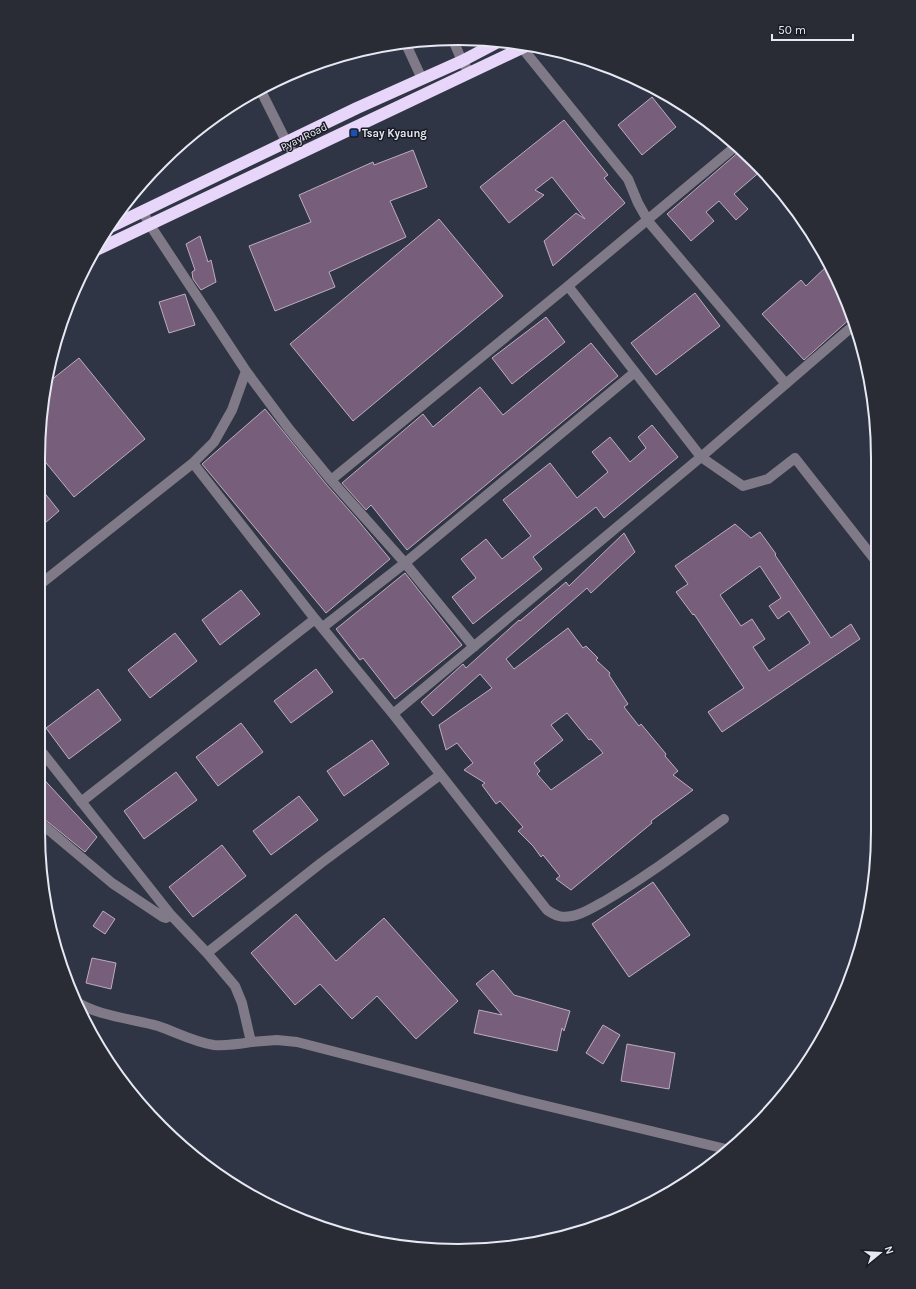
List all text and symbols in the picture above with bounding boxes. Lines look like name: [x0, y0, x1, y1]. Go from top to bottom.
scale bar: [772, 16, 853, 42]
text: 50 m: [778, 23, 806, 37]
street label: Pyay Road: [279, 120, 329, 154]
place label: Tsay Kyaung: [362, 127, 427, 140]
marker: Tsay Kyaung: [349, 128, 359, 138]
north arrow: [860, 1233, 900, 1273]
text: N: [882, 1244, 896, 1256]

